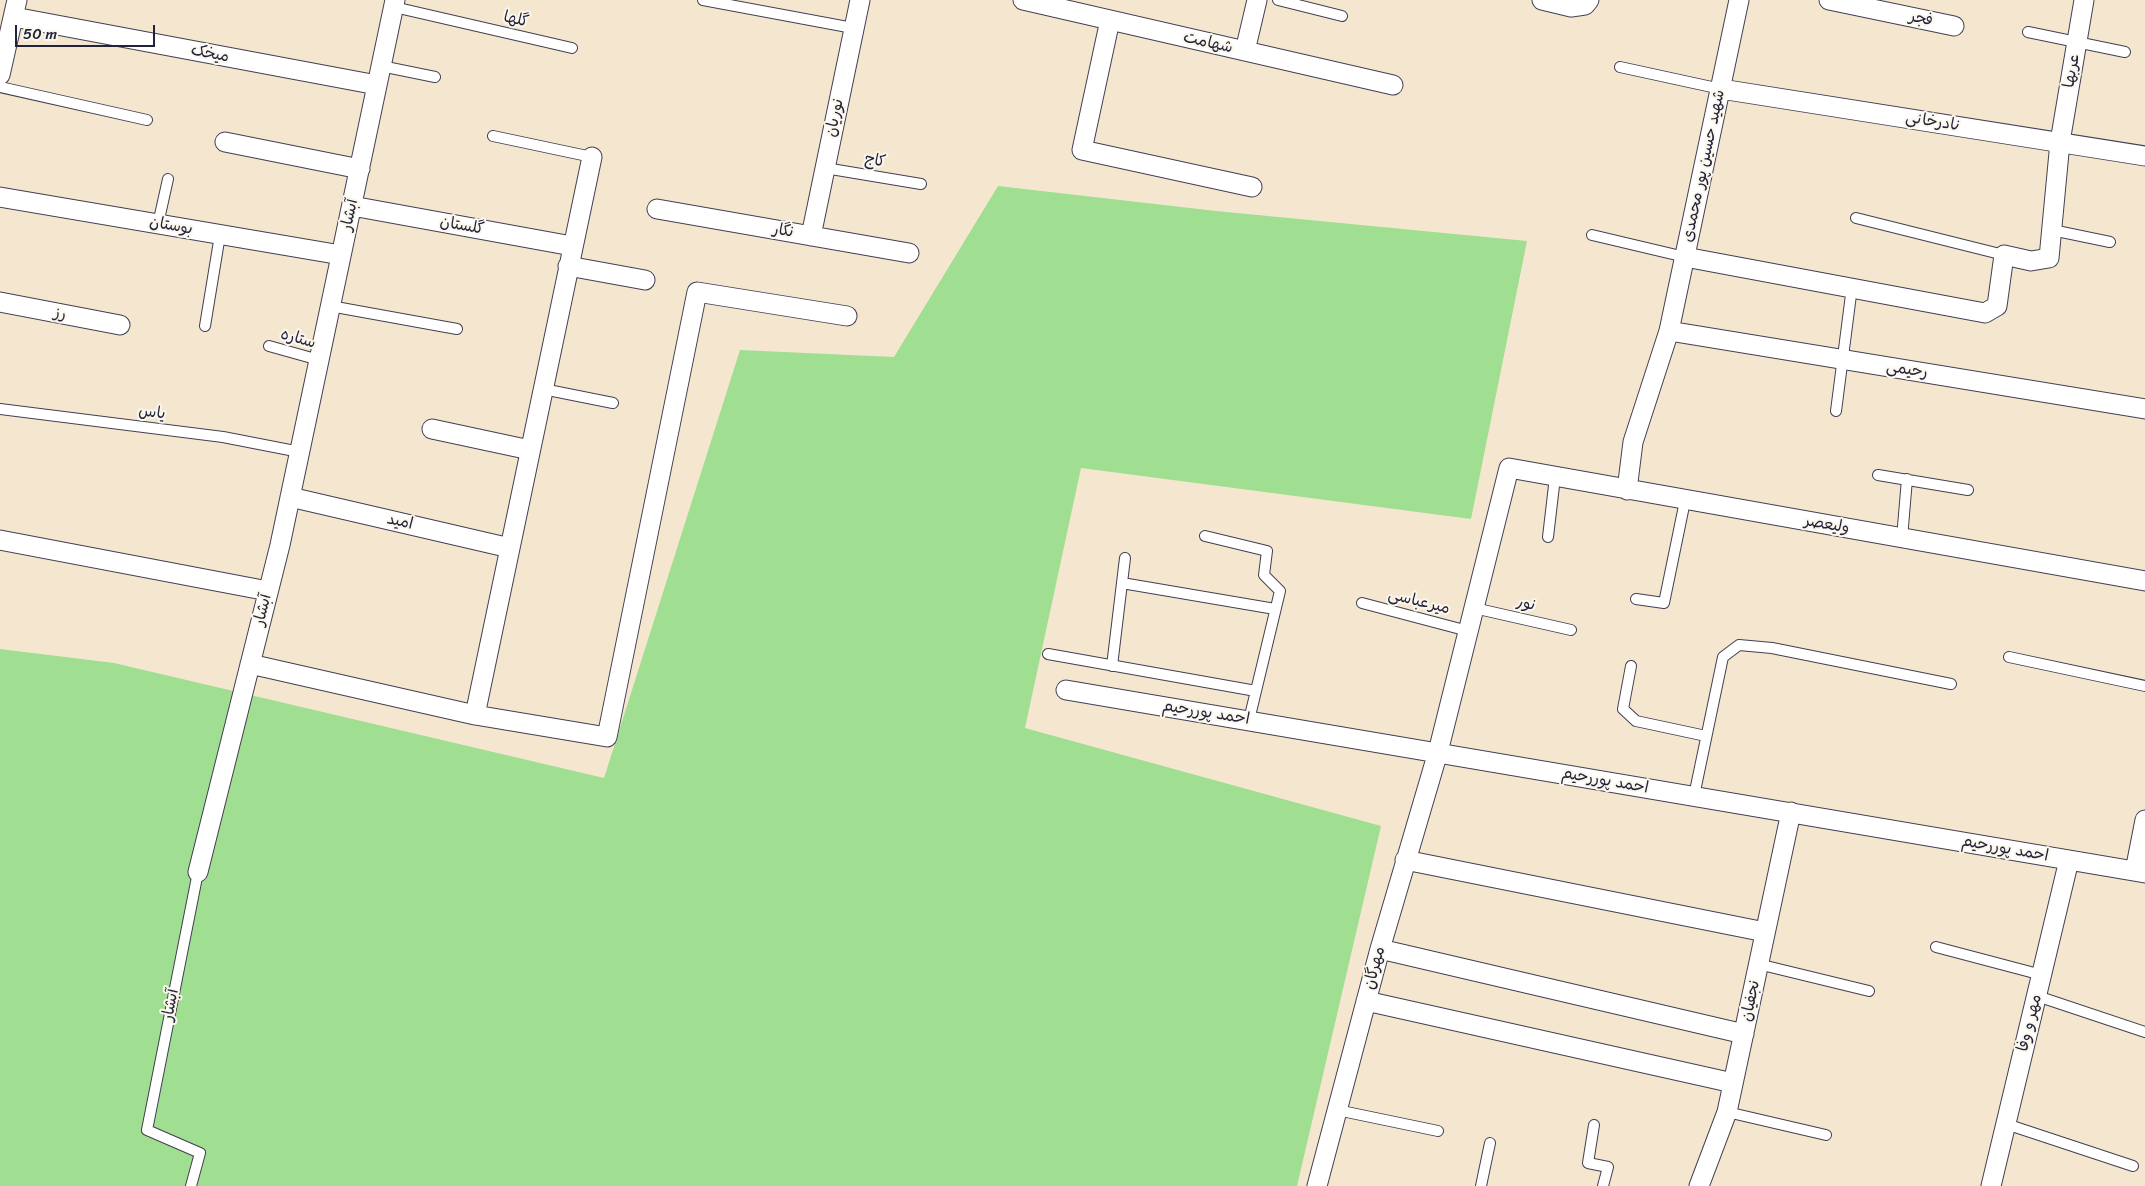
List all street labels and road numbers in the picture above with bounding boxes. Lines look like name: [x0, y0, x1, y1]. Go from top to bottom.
street label: فجر: [1907, 7, 1935, 31]
street label: گلها: [501, 8, 531, 32]
street label: شهامت: [1181, 28, 1235, 58]
street label: میخک: [189, 41, 231, 67]
street label: عربها: [2060, 53, 2084, 89]
street label: شهید حسین پور محمدی: [1678, 88, 1730, 244]
street label: نوریان: [822, 97, 848, 139]
street label: نادرخانی: [1904, 108, 1962, 136]
street label: کاج: [863, 150, 887, 172]
street label: آبشار: [337, 197, 363, 233]
street label: بوستان: [148, 213, 194, 239]
street label: گلستان: [438, 213, 486, 239]
street label: نگار: [771, 220, 795, 242]
street label: رز: [52, 303, 68, 325]
street label: ستاره: [278, 325, 318, 353]
street label: رحیمی: [1885, 357, 1929, 383]
street label: یاس: [137, 402, 167, 424]
street label: امید: [385, 510, 415, 534]
street label: ولیعصر: [1803, 512, 1851, 538]
street label: میرعباسی: [1386, 585, 1452, 619]
street label: آبشار: [250, 592, 276, 628]
street label: نور: [1515, 593, 1537, 615]
street label: احمد پوررحیم: [1161, 697, 1251, 729]
street label: احمد پوررحیم: [1560, 764, 1650, 798]
street label: احمد پوررحیم: [1960, 832, 2050, 866]
street label: مهرگان: [1360, 944, 1390, 992]
street label: نجفیان: [1737, 979, 1765, 1023]
street label: آبشار: [159, 987, 183, 1023]
street label: مهر و وفا: [2014, 992, 2046, 1054]

